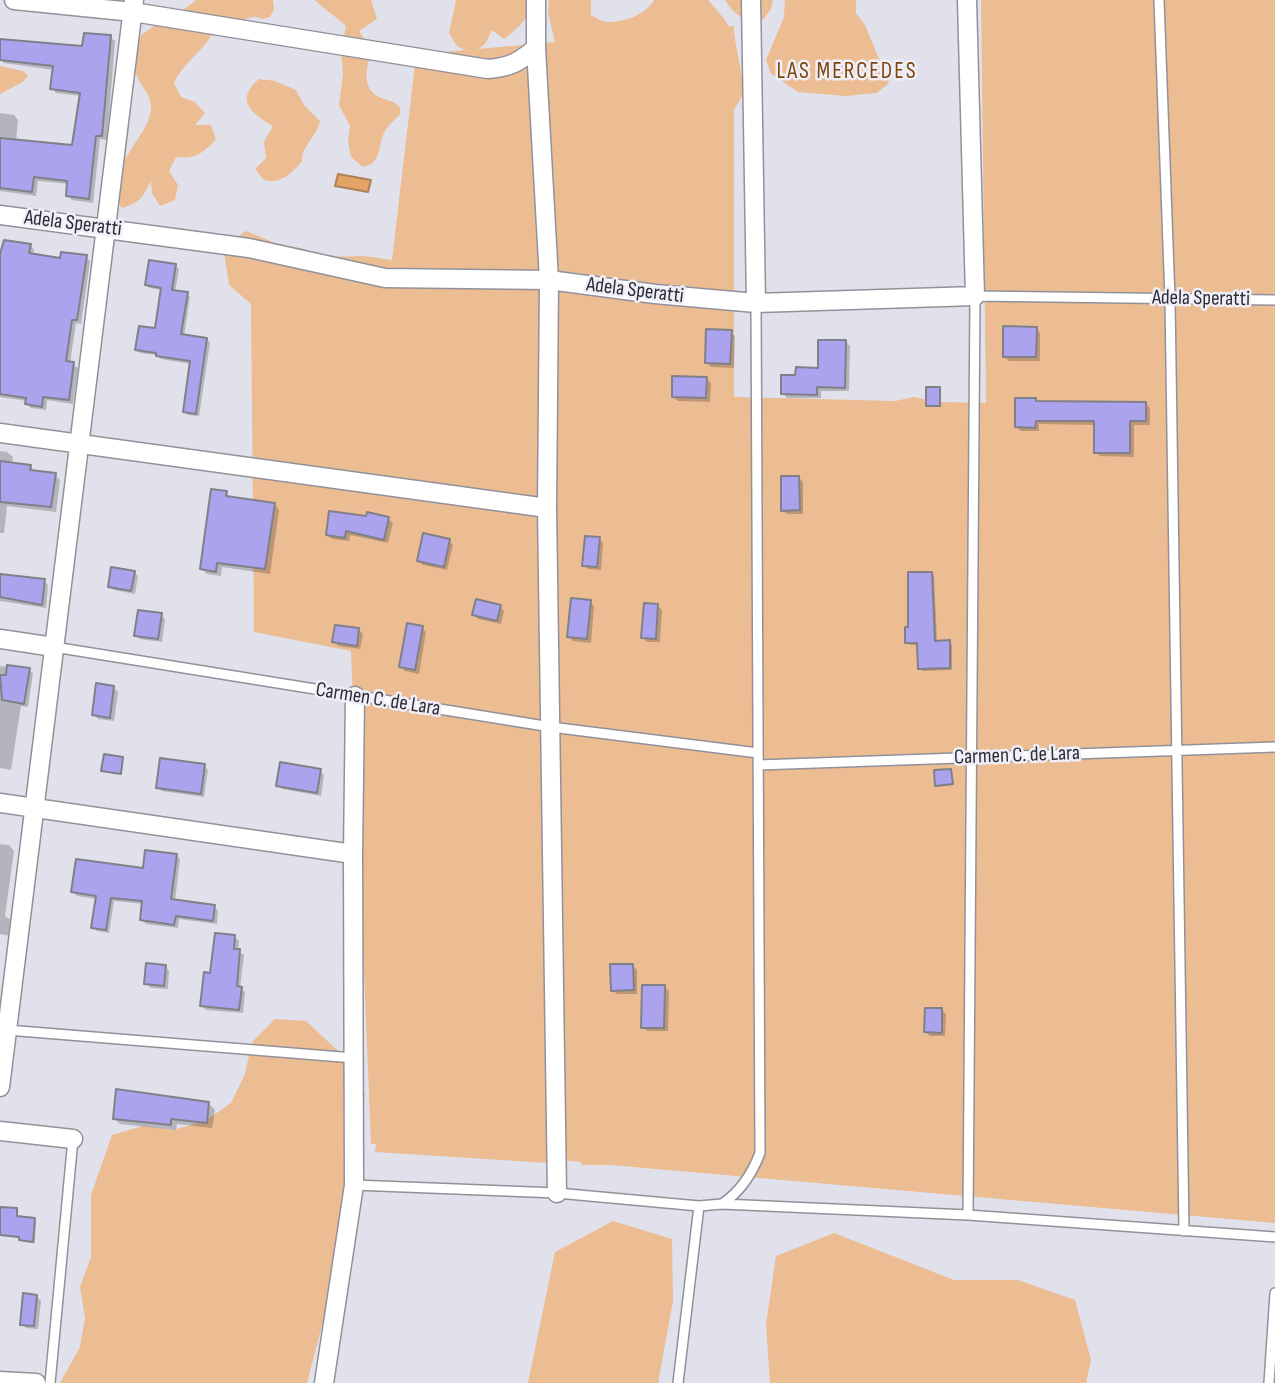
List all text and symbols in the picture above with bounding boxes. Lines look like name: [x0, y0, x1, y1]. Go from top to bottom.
district label: LAS MERCEDES: [778, 58, 916, 86]
street label: Adela Speratti: [23, 206, 123, 242]
street label: Adela Speratti: [585, 273, 685, 309]
street label: Adela Speratti: [1152, 286, 1250, 312]
street label: Carmen C. de Lara: [314, 678, 442, 722]
street label: Carmen C. de Lara: [954, 741, 1080, 771]

